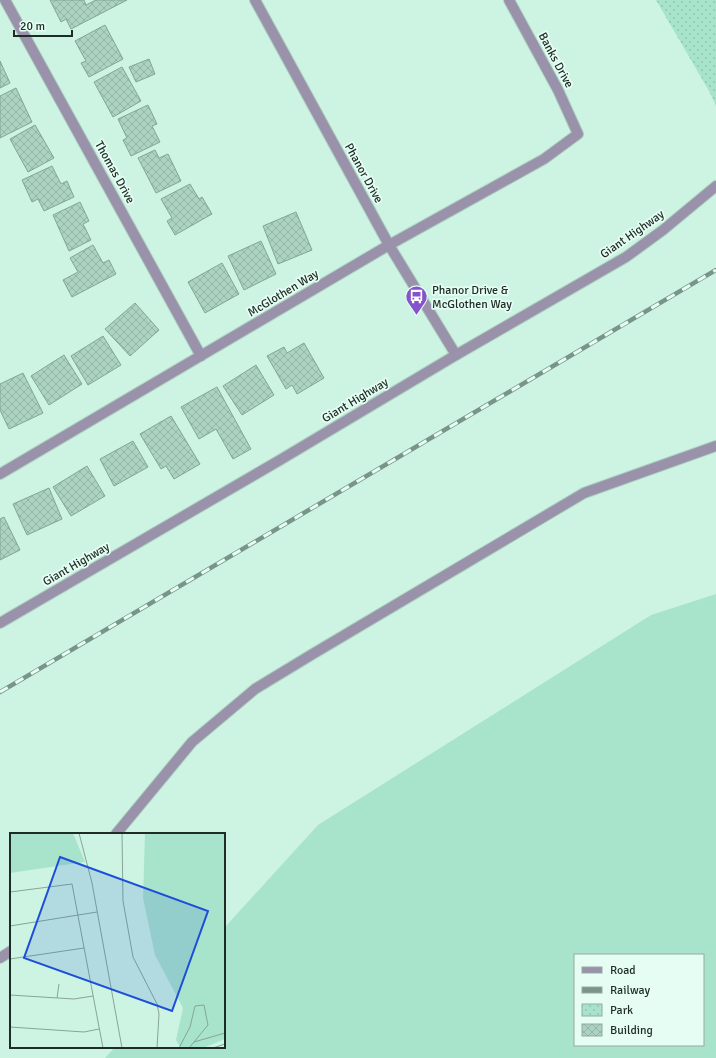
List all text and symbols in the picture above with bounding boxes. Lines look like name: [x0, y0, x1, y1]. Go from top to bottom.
scale bar: [14, 12, 72, 38]
text: 20 m: [20, 19, 45, 34]
street label: Banks Drive: [535, 30, 576, 91]
street label: Thomas Drive: [91, 138, 138, 206]
street label: Phanor Drive: [341, 141, 386, 206]
street label: Giant Highway: [597, 207, 667, 262]
street label: McGlothen Way: [245, 266, 322, 320]
place label: Phanor Drive & McGlothen Way: [432, 283, 512, 312]
bus stop icon: Phanor Drive & McGlothen Way: [403, 284, 429, 317]
street label: Giant Highway: [319, 375, 391, 426]
street label: Giant Highway: [40, 539, 113, 590]
inset map: [10, 833, 225, 1048]
legend: [574, 954, 704, 1046]
text: Road: [610, 963, 636, 978]
text: Railway: [610, 983, 650, 998]
text: Park: [610, 1003, 633, 1018]
text: Building: [610, 1023, 653, 1038]

